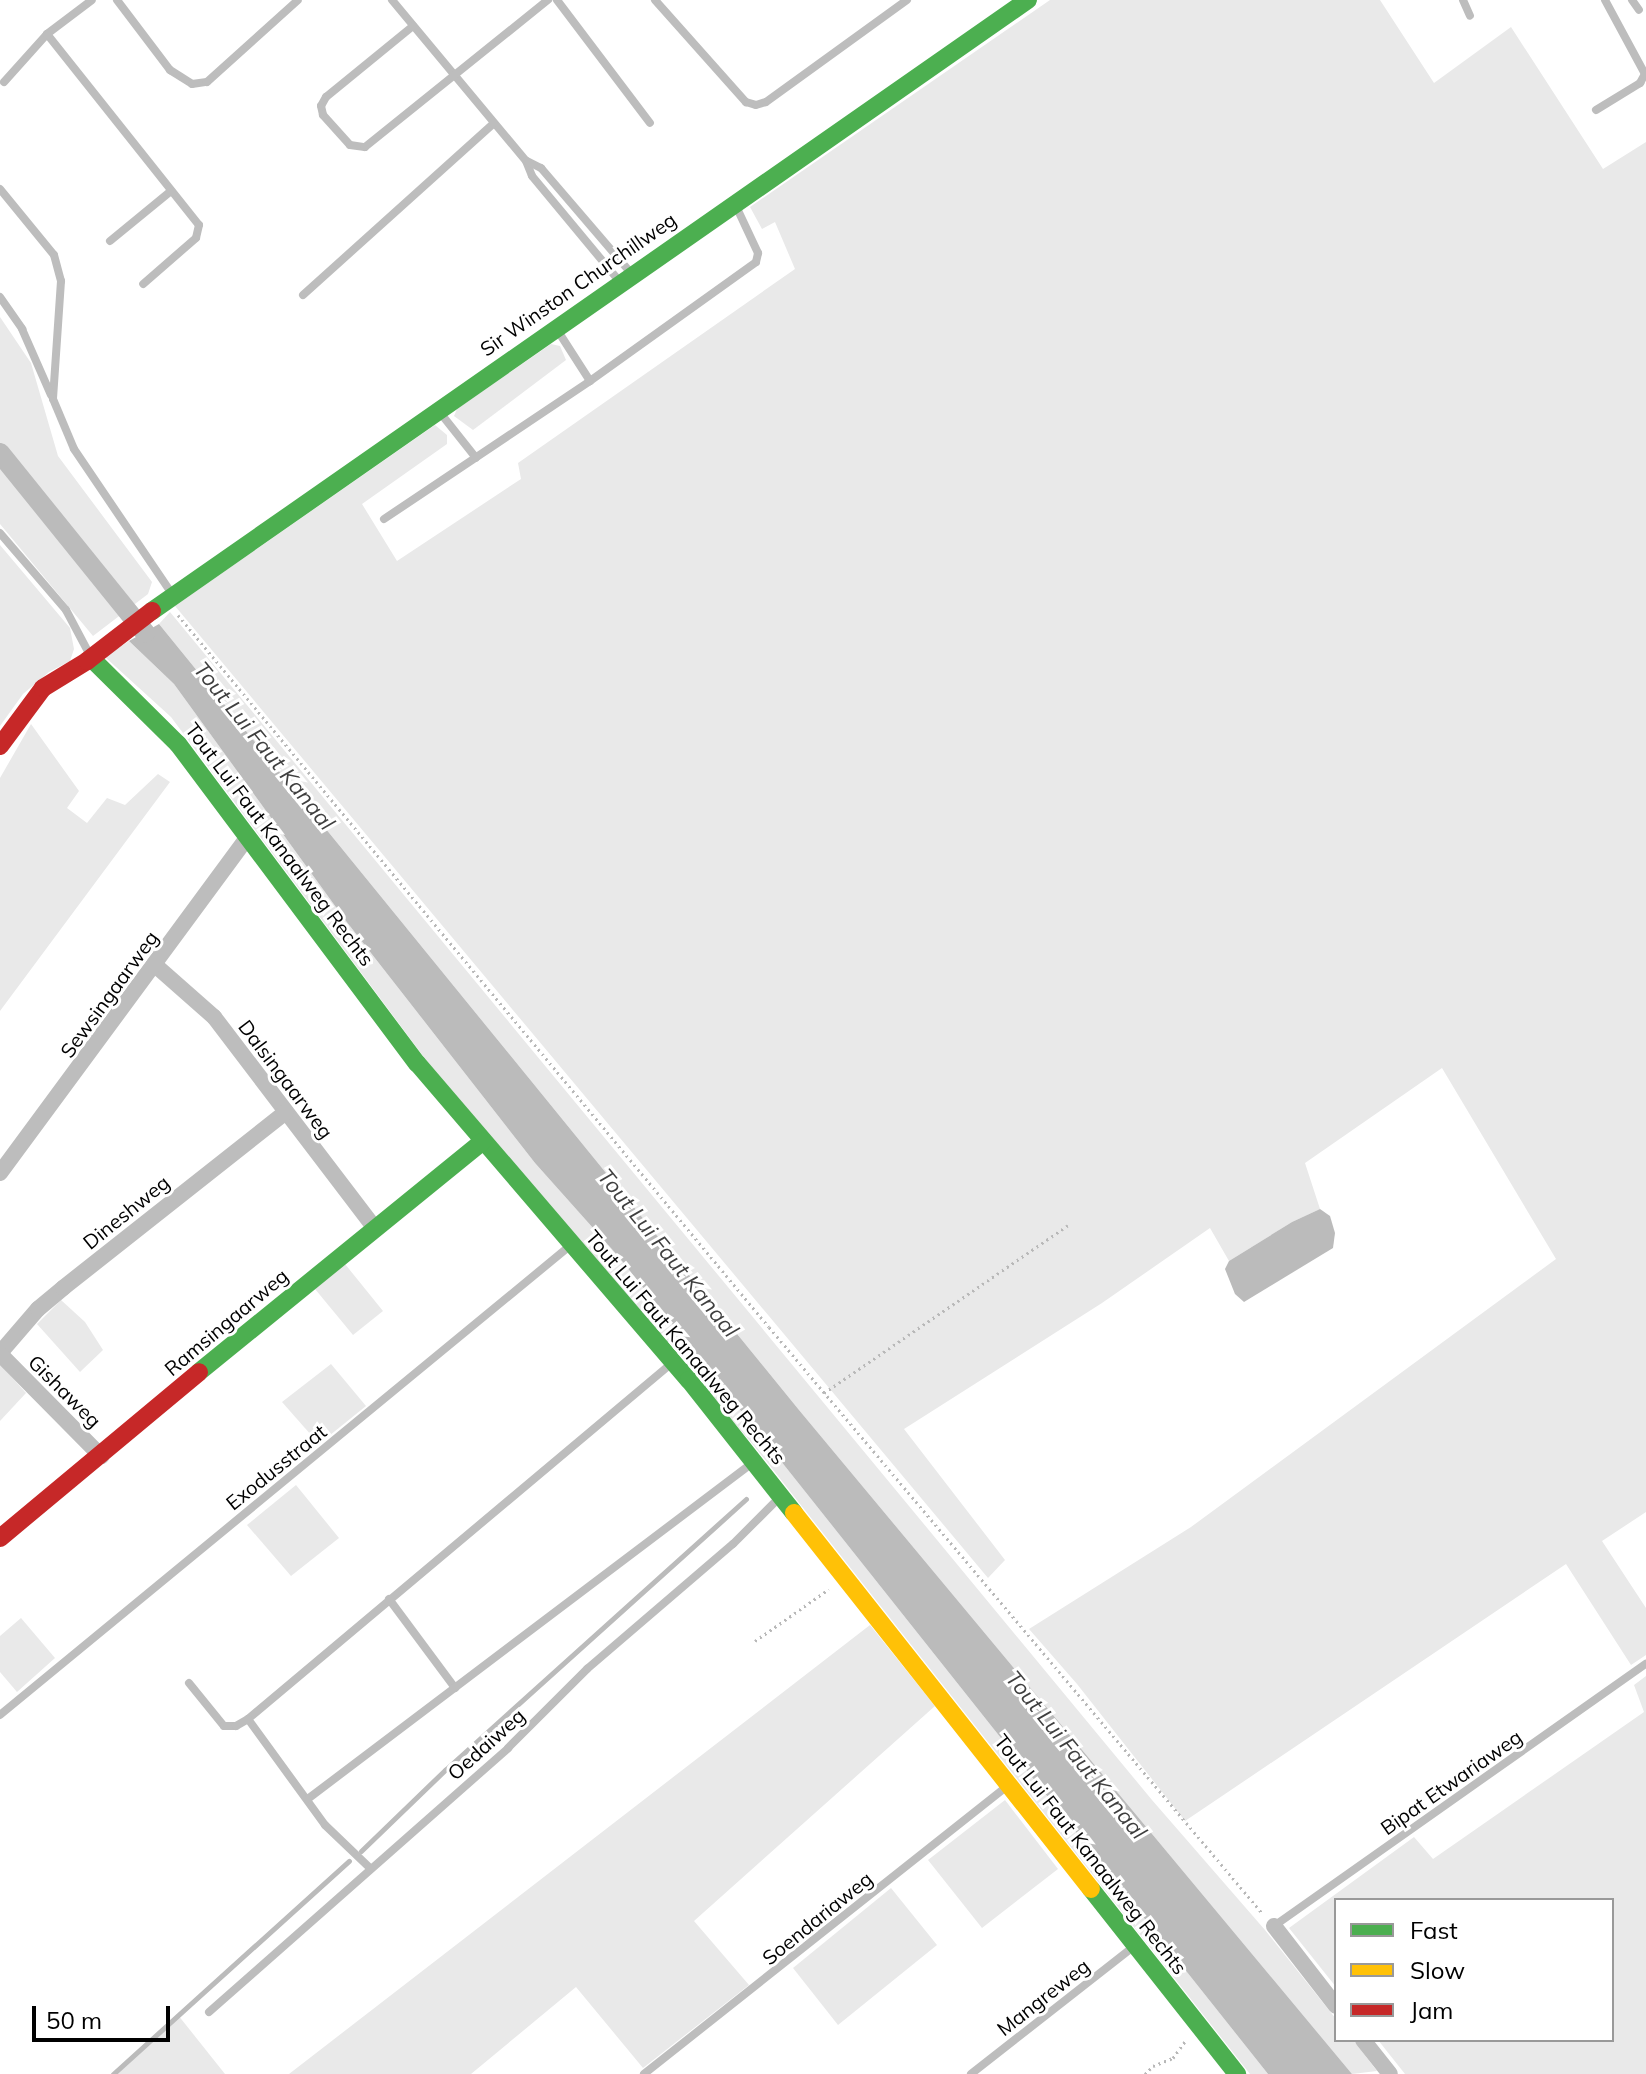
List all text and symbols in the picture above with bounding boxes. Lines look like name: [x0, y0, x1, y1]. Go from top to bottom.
street label: Sir Winston Churchillweg: [475, 207, 681, 361]
water label: Tout Lui Faut Kanaal: [188, 657, 340, 835]
street label: Tout Lui Faut Kanaalweg Rechts: [181, 718, 379, 970]
street label: Sewsingaarweg: [55, 926, 163, 1062]
street label: Dalsingaarweg: [234, 1015, 338, 1143]
water label: Tout Lui Faut Kanaal: [592, 1164, 744, 1342]
street label: Dineshweg: [78, 1170, 174, 1254]
street label: Tout Lui Faut Kanaalweg Rechts: [581, 1225, 791, 1469]
street label: Ramsingaarweg: [159, 1263, 293, 1381]
street label: Gishaweg: [24, 1350, 106, 1432]
street label: Exodusstraat: [221, 1419, 331, 1515]
water label: Tout Lui Faut Kanaal: [1000, 1666, 1152, 1844]
street label: Oedaiweg: [443, 1703, 529, 1785]
street label: Bipat Etwariaweg: [1376, 1724, 1526, 1840]
street label: Tout Lui Faut Kanaalweg Rechts: [990, 1729, 1192, 1979]
street label: Soendariaweg: [757, 1866, 877, 1970]
legend: [1334, 1898, 1614, 2042]
text: Fast: [1410, 1915, 1458, 1945]
street label: Mangreweg: [992, 1953, 1094, 2041]
text: Slow: [1410, 1955, 1465, 1985]
scale bar: [36, 1990, 174, 2040]
text: Jam: [1410, 1995, 1453, 2025]
text: 50 m: [46, 2005, 102, 2035]

